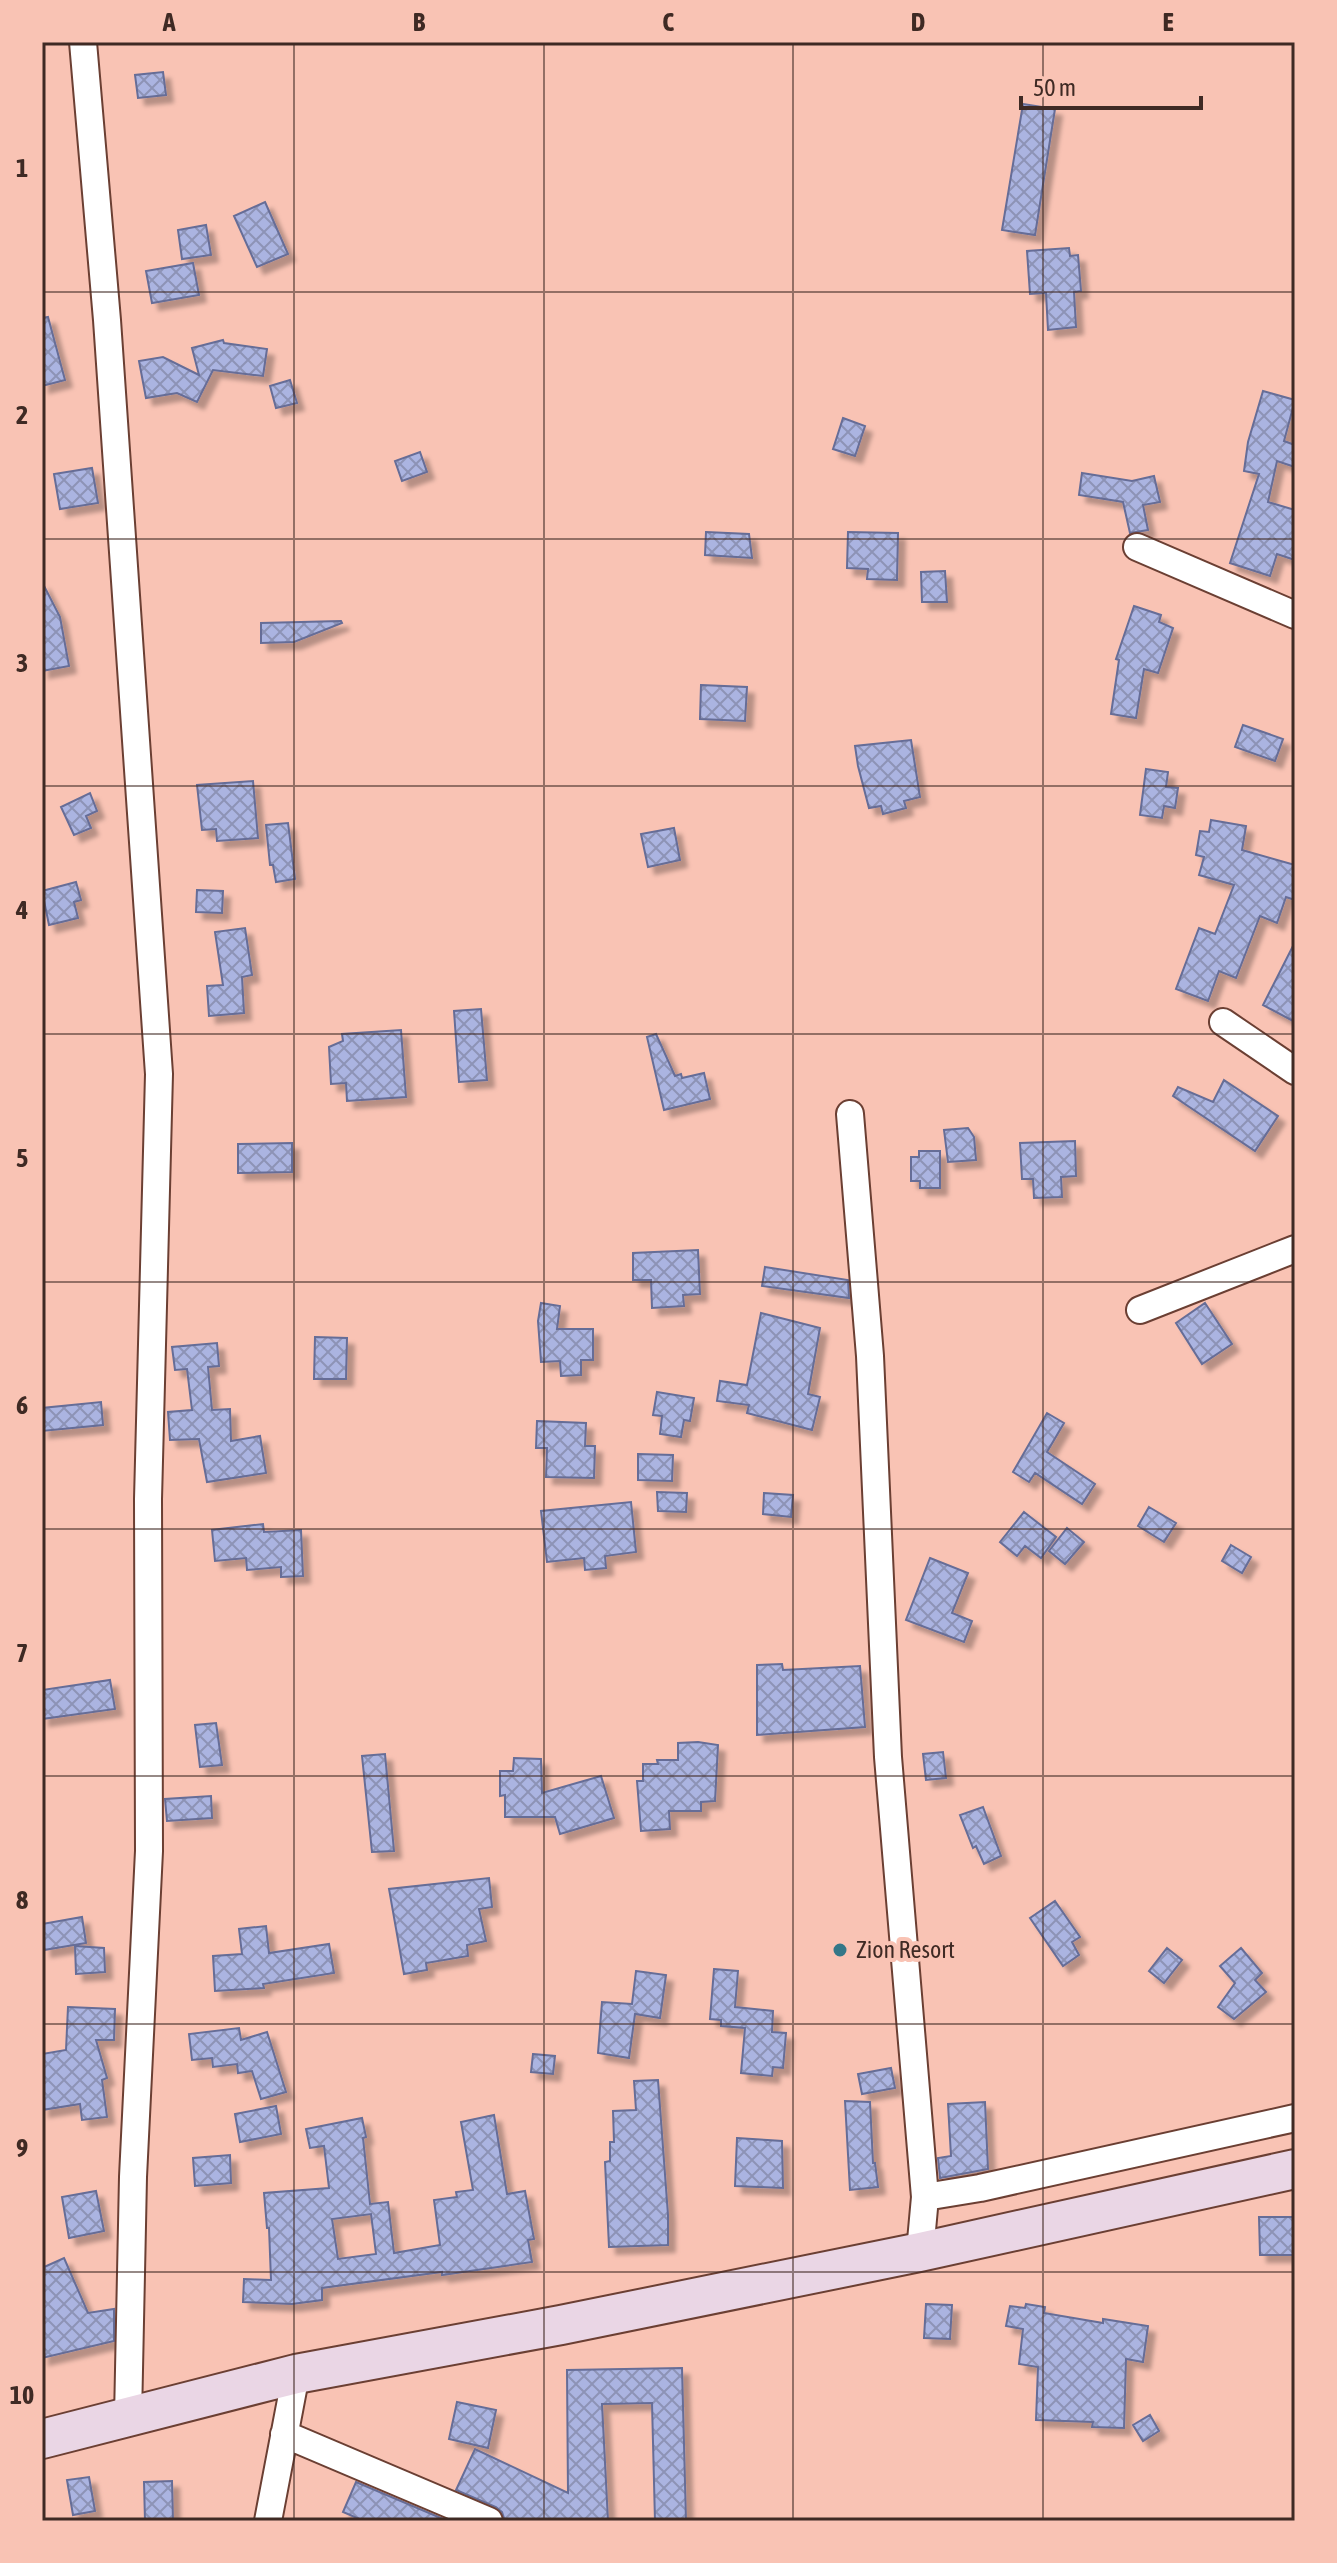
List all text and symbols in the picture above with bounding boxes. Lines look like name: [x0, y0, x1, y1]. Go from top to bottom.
text: A: [162, 7, 176, 37]
text: B: [413, 7, 426, 37]
text: C: [662, 7, 674, 37]
text: D: [911, 7, 925, 37]
text: E: [1162, 7, 1174, 37]
scale bar: [1021, 60, 1201, 110]
text: 50 m: [1033, 74, 1076, 101]
text: 1: [16, 153, 28, 183]
text: 2: [16, 400, 28, 430]
text: 3: [16, 648, 28, 678]
text: 4: [15, 895, 28, 925]
text: 5: [16, 1143, 28, 1173]
text: 6: [16, 1390, 28, 1420]
text: 7: [16, 1638, 28, 1668]
text: 8: [16, 1885, 28, 1915]
place label: Zion Resort: [856, 1936, 955, 1963]
marker: Zion Resort: [831, 1941, 849, 1959]
text: 9: [16, 2133, 28, 2163]
text: 10: [10, 2380, 34, 2410]

